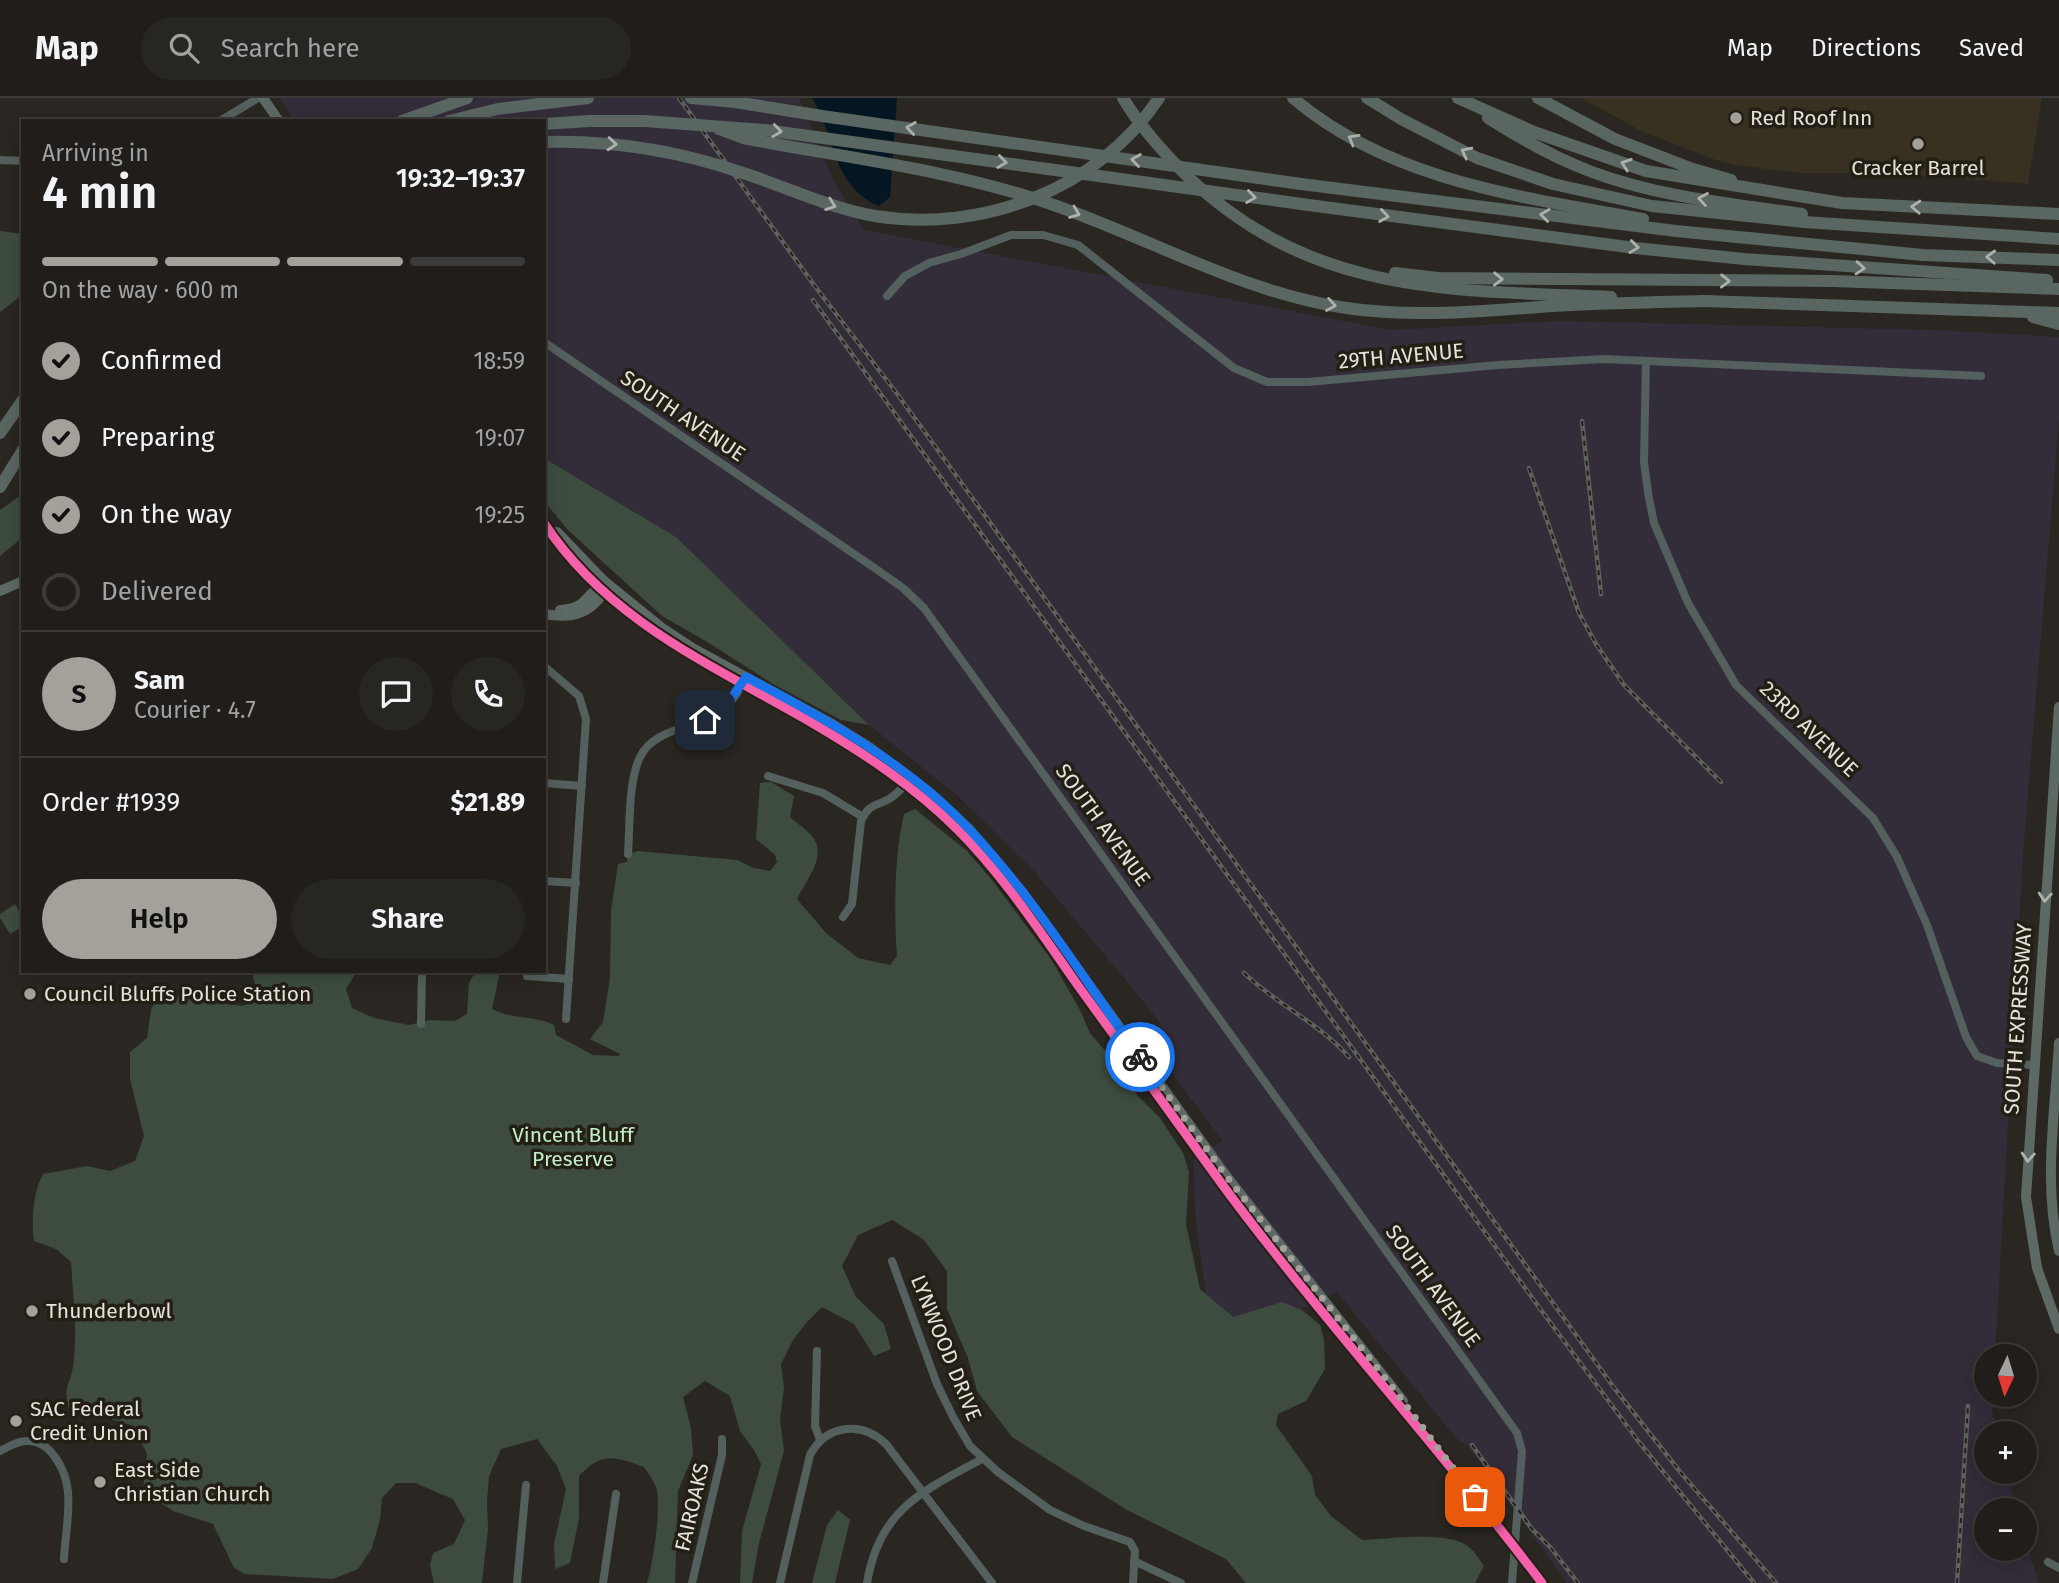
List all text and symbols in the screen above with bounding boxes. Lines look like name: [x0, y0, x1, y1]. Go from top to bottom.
search box: [141, 17, 631, 80]
text: Map: [35, 28, 99, 68]
icon: search: [165, 29, 203, 67]
text: Search here: [221, 33, 360, 64]
text: Map: [1727, 34, 1773, 62]
text: Directions: [1811, 34, 1921, 62]
text: Saved: [1959, 34, 2024, 62]
place label: Red Roof Inn: [1750, 105, 1872, 131]
marker: Red Roof Inn: [1728, 110, 1744, 126]
one-way arrow: [905, 121, 917, 136]
one-way arrow: [771, 124, 782, 139]
one-way arrow: [1348, 134, 1361, 147]
marker: Cracker Barrel: [1910, 136, 1926, 152]
one-way arrow: [607, 137, 618, 152]
text: Arriving in: [42, 139, 149, 167]
one-way arrow: [1461, 146, 1473, 160]
one-way arrow: [1131, 153, 1142, 168]
one-way arrow: [996, 154, 1008, 169]
place label: Cracker Barrel: [1851, 155, 1985, 181]
one-way arrow: [1620, 158, 1632, 172]
text: 19:32–19:37: [396, 163, 525, 194]
text: 4 min: [42, 165, 157, 220]
one-way arrow: [1246, 189, 1257, 204]
one-way arrow: [1698, 192, 1709, 207]
one-way arrow: [824, 197, 836, 211]
one-way arrow: [1911, 199, 1922, 214]
one-way arrow: [1068, 205, 1080, 219]
one-way arrow: [1539, 207, 1551, 222]
one-way arrow: [1378, 208, 1390, 223]
one-way arrow: [1628, 240, 1640, 255]
one-way arrow: [1985, 250, 1996, 265]
one-way arrow: [1855, 260, 1866, 275]
one-way arrow: [1493, 271, 1503, 287]
one-way arrow: [1720, 273, 1731, 288]
text: On the way · 600 m: [42, 276, 239, 304]
one-way arrow: [1325, 297, 1337, 312]
street label: 29TH AVENUE: [1337, 338, 1465, 374]
icon: check: [42, 342, 80, 380]
text: Confirmed: [101, 345, 222, 376]
text: 18:59: [474, 347, 525, 375]
street label: SOUTH AVENUE: [616, 365, 750, 467]
icon: check: [42, 419, 80, 457]
text: Preparing: [101, 422, 214, 453]
text: 19:07: [475, 424, 525, 452]
icon: check: [42, 496, 80, 534]
text: On the way: [101, 499, 232, 530]
text: 19:25: [475, 501, 525, 529]
text: Delivered: [101, 576, 213, 607]
button: chat: [359, 657, 433, 731]
button: phone: [451, 657, 525, 731]
text: Sam: [134, 665, 185, 696]
street label: 23RD AVENUE: [1754, 676, 1864, 782]
text: S: [72, 679, 86, 710]
pin: [675, 690, 735, 750]
text: Courier · 4.7: [134, 696, 256, 724]
icon: home: [686, 701, 724, 739]
street label: SOUTH AVENUE: [1050, 759, 1156, 891]
text: Order #1939: [42, 787, 180, 818]
text: $21.89: [451, 787, 525, 818]
button: Help: [42, 879, 277, 959]
button: Share: [291, 879, 525, 959]
one-way arrow: [2038, 892, 2053, 903]
street label: SOUTH EXPRESSWAY: [1998, 922, 2038, 1115]
place label: Council Bluffs Police Station: [44, 981, 311, 1007]
marker: Council Bluffs Police Station: [22, 986, 38, 1002]
courier: [1105, 1022, 1175, 1092]
icon: bike: [1121, 1038, 1159, 1076]
park label: Vincent Bluff Preserve: [512, 1122, 636, 1172]
one-way arrow: [2021, 1152, 2036, 1163]
street label: SOUTH AVENUE: [1380, 1220, 1486, 1352]
street label: LYNWOOD DRIVE: [905, 1271, 987, 1425]
place label: Thunderbowl: [46, 1298, 172, 1324]
marker: Thunderbowl: [24, 1303, 40, 1319]
north arrow: [1974, 1344, 2037, 1407]
map controls: [1974, 1344, 2037, 1561]
place label: SAC Federal Credit Union: [30, 1396, 149, 1446]
marker: SAC Federal Credit Union: [8, 1413, 24, 1429]
button: +: [1974, 1421, 2037, 1484]
place label: East Side Christian Church: [114, 1457, 270, 1507]
street label: FAIROAKS: [669, 1460, 715, 1554]
pin: [1445, 1467, 1505, 1527]
marker: East Side Christian Church: [92, 1474, 108, 1490]
icon: bag: [1456, 1478, 1494, 1516]
button: −: [1974, 1498, 2037, 1561]

